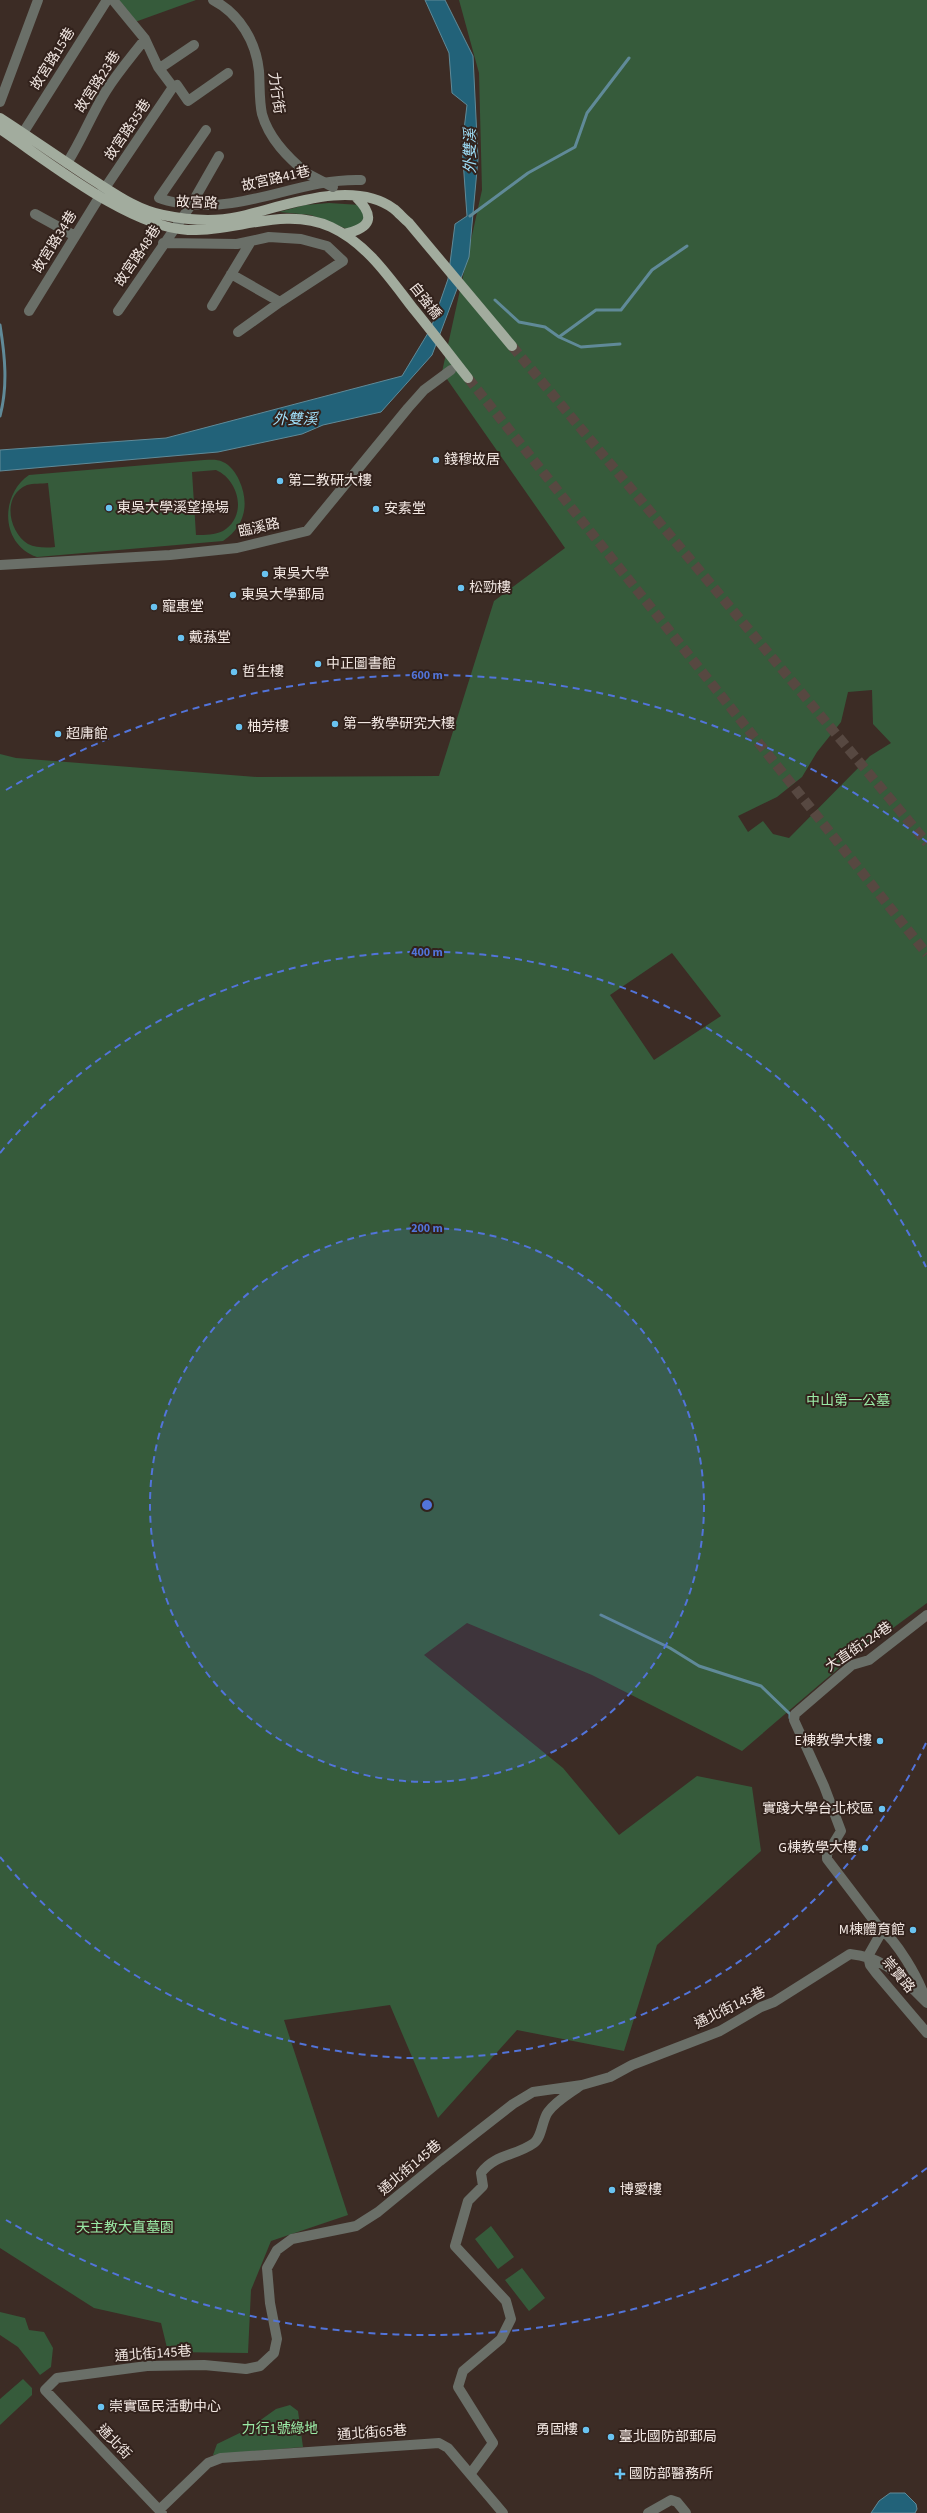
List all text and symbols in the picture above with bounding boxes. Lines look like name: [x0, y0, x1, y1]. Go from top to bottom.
street label: 故宮路15巷: [26, 24, 80, 94]
street label: 故宮路23巷: [71, 47, 125, 117]
street label: 力行街: [263, 71, 289, 115]
street label: 故宮路35巷: [100, 95, 156, 165]
water label: 外雙溪: [460, 127, 481, 174]
street label: 故宮路41巷: [240, 161, 312, 197]
street label: 故宮路: [176, 192, 218, 214]
street label: 故宮路34巷: [28, 207, 82, 277]
street label: 故宮路48巷: [110, 221, 166, 291]
street label: 自強橋: [404, 278, 446, 324]
water label: 外雙溪: [272, 409, 319, 430]
place label: 錢穆故居: [444, 450, 500, 470]
marker: 錢穆故居: [431, 455, 441, 465]
place label: 第二教研大樓: [288, 471, 372, 491]
marker: 第二教研大樓: [275, 476, 285, 486]
place label: 東吳大學溪望操場: [117, 498, 229, 518]
place label: 安素堂: [384, 499, 426, 519]
marker: 東吳大學溪望操場: [104, 503, 114, 513]
marker: 安素堂: [371, 504, 381, 514]
street label: 臨溪路: [236, 514, 282, 542]
place label: 東吳大學: [273, 564, 329, 584]
marker: 東吳大學: [260, 569, 270, 579]
place label: 松勁樓: [469, 578, 511, 598]
marker: 松勁樓: [456, 583, 466, 593]
place label: 東吳大學郵局: [241, 585, 325, 605]
marker: 東吳大學郵局: [228, 590, 238, 600]
place label: 寵惠堂: [162, 597, 204, 617]
marker: 寵惠堂: [149, 602, 159, 612]
place label: 戴蓀堂: [189, 628, 231, 648]
marker: 戴蓀堂: [176, 633, 186, 643]
place label: 中正圖書館: [326, 654, 396, 674]
marker: 中正圖書館: [313, 659, 323, 669]
place label: 哲生樓: [242, 662, 284, 682]
marker: 哲生樓: [229, 667, 239, 677]
text: 600 m: [411, 667, 443, 684]
place label: 第一教學研究大樓: [343, 714, 455, 734]
place label: 柚芳樓: [247, 717, 289, 737]
marker: 第一教學研究大樓: [330, 719, 340, 729]
marker: 柚芳樓: [234, 722, 244, 732]
place label: 超庸館: [66, 724, 108, 744]
marker: 超庸館: [53, 729, 63, 739]
text: 400 m: [411, 944, 443, 961]
text: 200 m: [411, 1220, 443, 1237]
park label: 中山第一公墓: [806, 1391, 890, 1411]
centre of rings: [420, 1498, 434, 1512]
street label: 大直街124巷: [822, 1617, 896, 1677]
place label: E棟教學大樓: [795, 1731, 872, 1751]
marker: E棟教學大樓: [875, 1736, 885, 1746]
place label: 實踐大學台北校區: [762, 1799, 874, 1819]
marker: 實踐大學台北校區: [877, 1804, 887, 1814]
place label: G棟教學大樓: [778, 1838, 857, 1858]
marker: G棟教學大樓: [860, 1843, 870, 1853]
place label: M棟體育館: [839, 1920, 905, 1940]
marker: M棟體育館: [908, 1925, 918, 1935]
street label: 崇實路: [877, 1952, 919, 1998]
street label: 通北街145巷: [691, 1982, 769, 2034]
street label: 通北街145巷: [374, 2136, 446, 2200]
place label: 博愛樓: [620, 2180, 662, 2200]
marker: 博愛樓: [607, 2185, 617, 2195]
park label: 天主教大直墓園: [76, 2218, 174, 2238]
street label: 通北街145巷: [114, 2341, 192, 2367]
place label: 崇實區民活動中心: [109, 2397, 221, 2417]
marker: 崇實區民活動中心: [96, 2402, 106, 2412]
park label: 力行1號綠地: [242, 2419, 318, 2439]
street label: 通北街: [92, 2420, 136, 2464]
place label: 勇固樓: [536, 2420, 578, 2440]
street label: 通北街65巷: [336, 2421, 408, 2445]
marker: 勇固樓: [581, 2425, 591, 2435]
place label: 臺北國防部郵局: [619, 2427, 717, 2447]
marker: 臺北國防部郵局: [606, 2432, 616, 2442]
place label: 國防部醫務所: [629, 2464, 713, 2484]
marker: 國防部醫務所: [614, 2468, 626, 2480]

